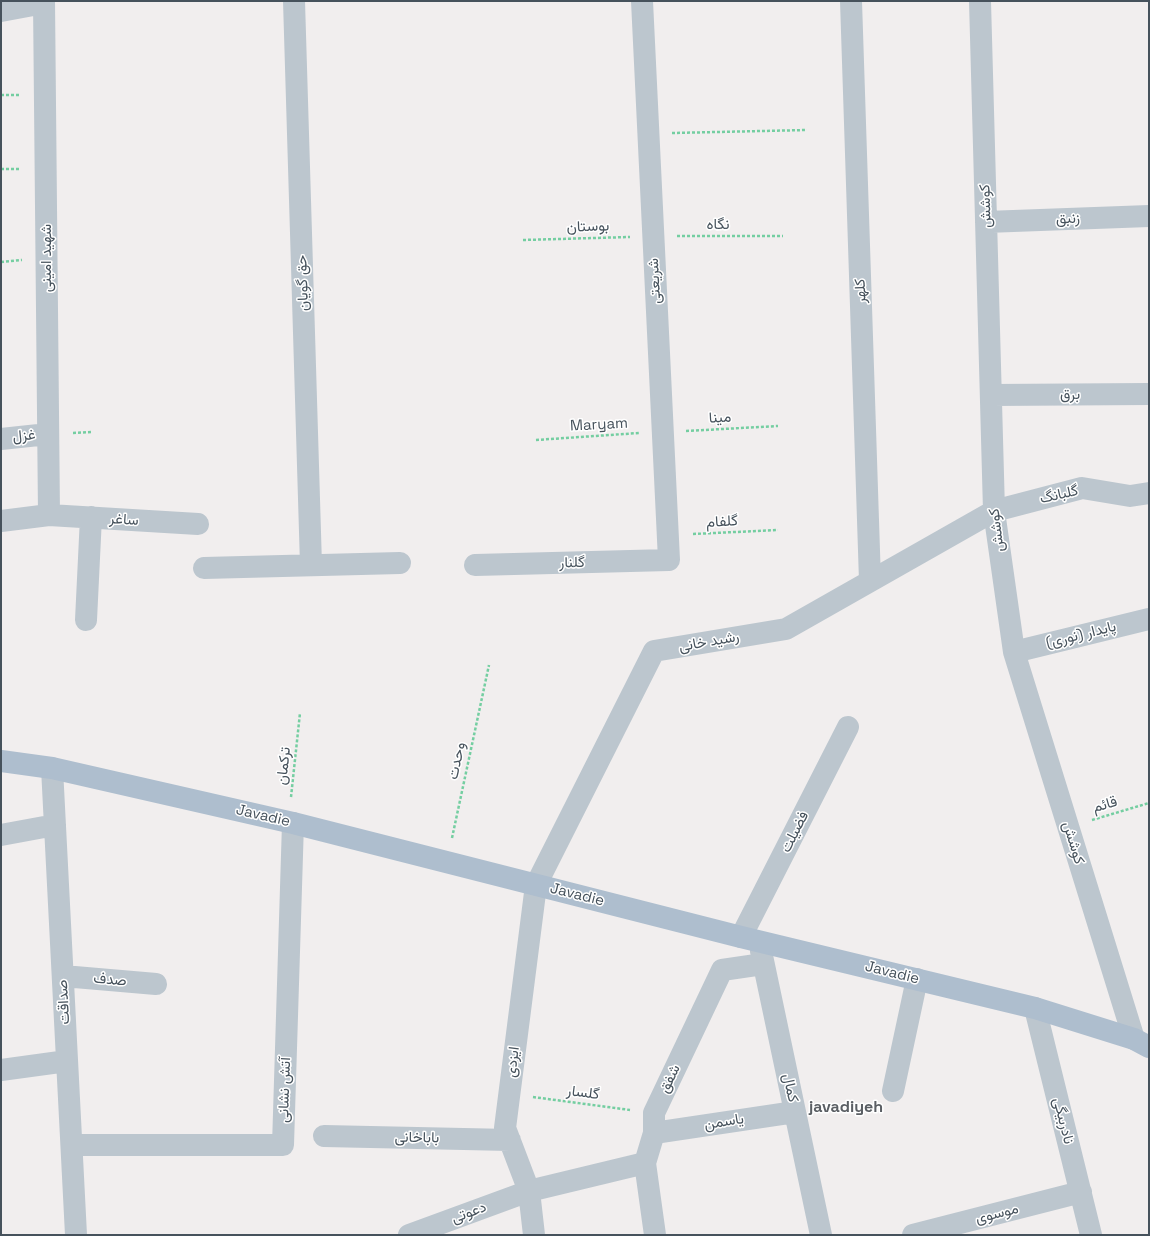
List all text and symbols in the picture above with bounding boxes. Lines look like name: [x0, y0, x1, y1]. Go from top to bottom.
street label: کوشش: [976, 184, 996, 228]
street label: زنبق: [1056, 210, 1080, 228]
street label: نگاه: [707, 216, 729, 234]
street label: بوستان: [566, 217, 610, 237]
street label: شهید امینی: [38, 224, 56, 292]
street label: حق گویان: [293, 255, 313, 311]
street label: شریعتی: [645, 258, 665, 304]
street label: کلهر: [852, 278, 870, 304]
street label: برق: [1060, 386, 1080, 404]
street label: مینا: [708, 408, 732, 428]
street label: Maryam: [570, 414, 628, 436]
street label: غزل: [12, 426, 36, 446]
street label: گلبانگ: [1038, 482, 1080, 508]
street label: کوشش: [985, 507, 1009, 553]
street label: ساغر: [109, 510, 139, 530]
street label: گلفام: [706, 512, 738, 532]
street label: گلنار: [559, 554, 585, 572]
street label: پایدار (نوری): [1044, 618, 1118, 652]
street label: رشید خانی: [677, 628, 741, 656]
street label: وحدت: [444, 741, 470, 781]
street label: ترکمان: [273, 746, 295, 786]
street label: قائم: [1091, 793, 1119, 817]
street label: Javadie: [234, 801, 292, 831]
street label: فضیلت: [777, 808, 813, 856]
street label: کوشش: [1058, 819, 1088, 867]
street label: Javadie: [548, 880, 606, 910]
street label: Javadie: [863, 958, 921, 988]
street label: صدف: [93, 970, 127, 990]
street label: صداقت: [54, 979, 74, 1025]
street label: ایزدی: [502, 1045, 524, 1079]
street label: آتش نشانی: [275, 1057, 295, 1123]
street label: شفق: [655, 1062, 685, 1096]
street label: کمال: [778, 1072, 802, 1104]
street label: گلسار: [565, 1082, 601, 1104]
street label: نادربیگی: [1049, 1096, 1077, 1146]
district label: javadiyeh: [809, 1098, 883, 1118]
street label: یاسمن: [703, 1110, 745, 1134]
street label: باباخانی: [395, 1129, 439, 1147]
street label: دعوتی: [449, 1198, 489, 1228]
street label: موسوی: [974, 1200, 1020, 1228]

